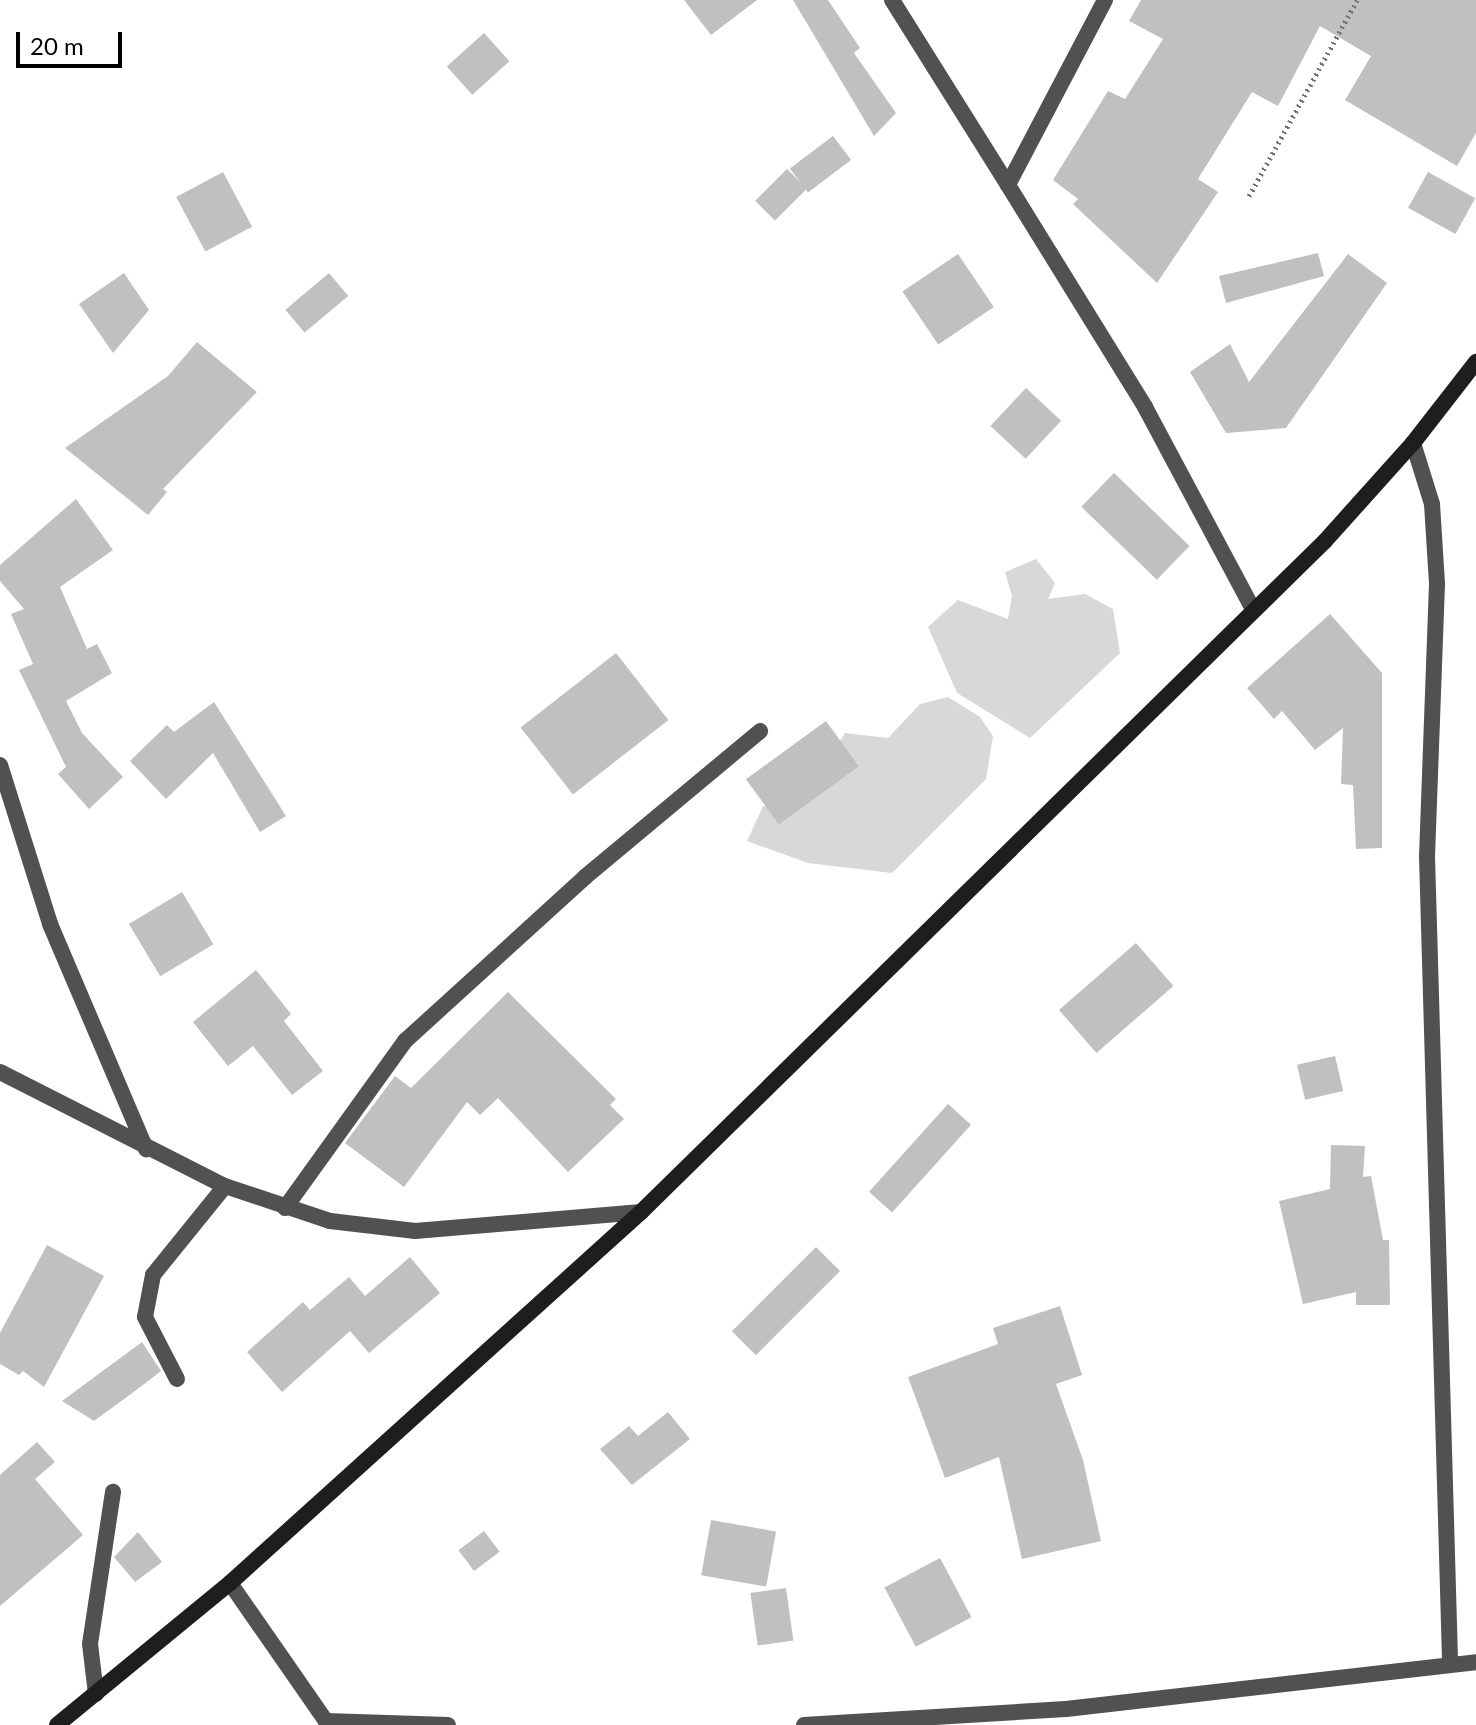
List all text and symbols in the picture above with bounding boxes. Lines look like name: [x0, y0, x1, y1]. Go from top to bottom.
scale bar: [20, 16, 126, 66]
text: 20 m: [30, 31, 84, 60]

